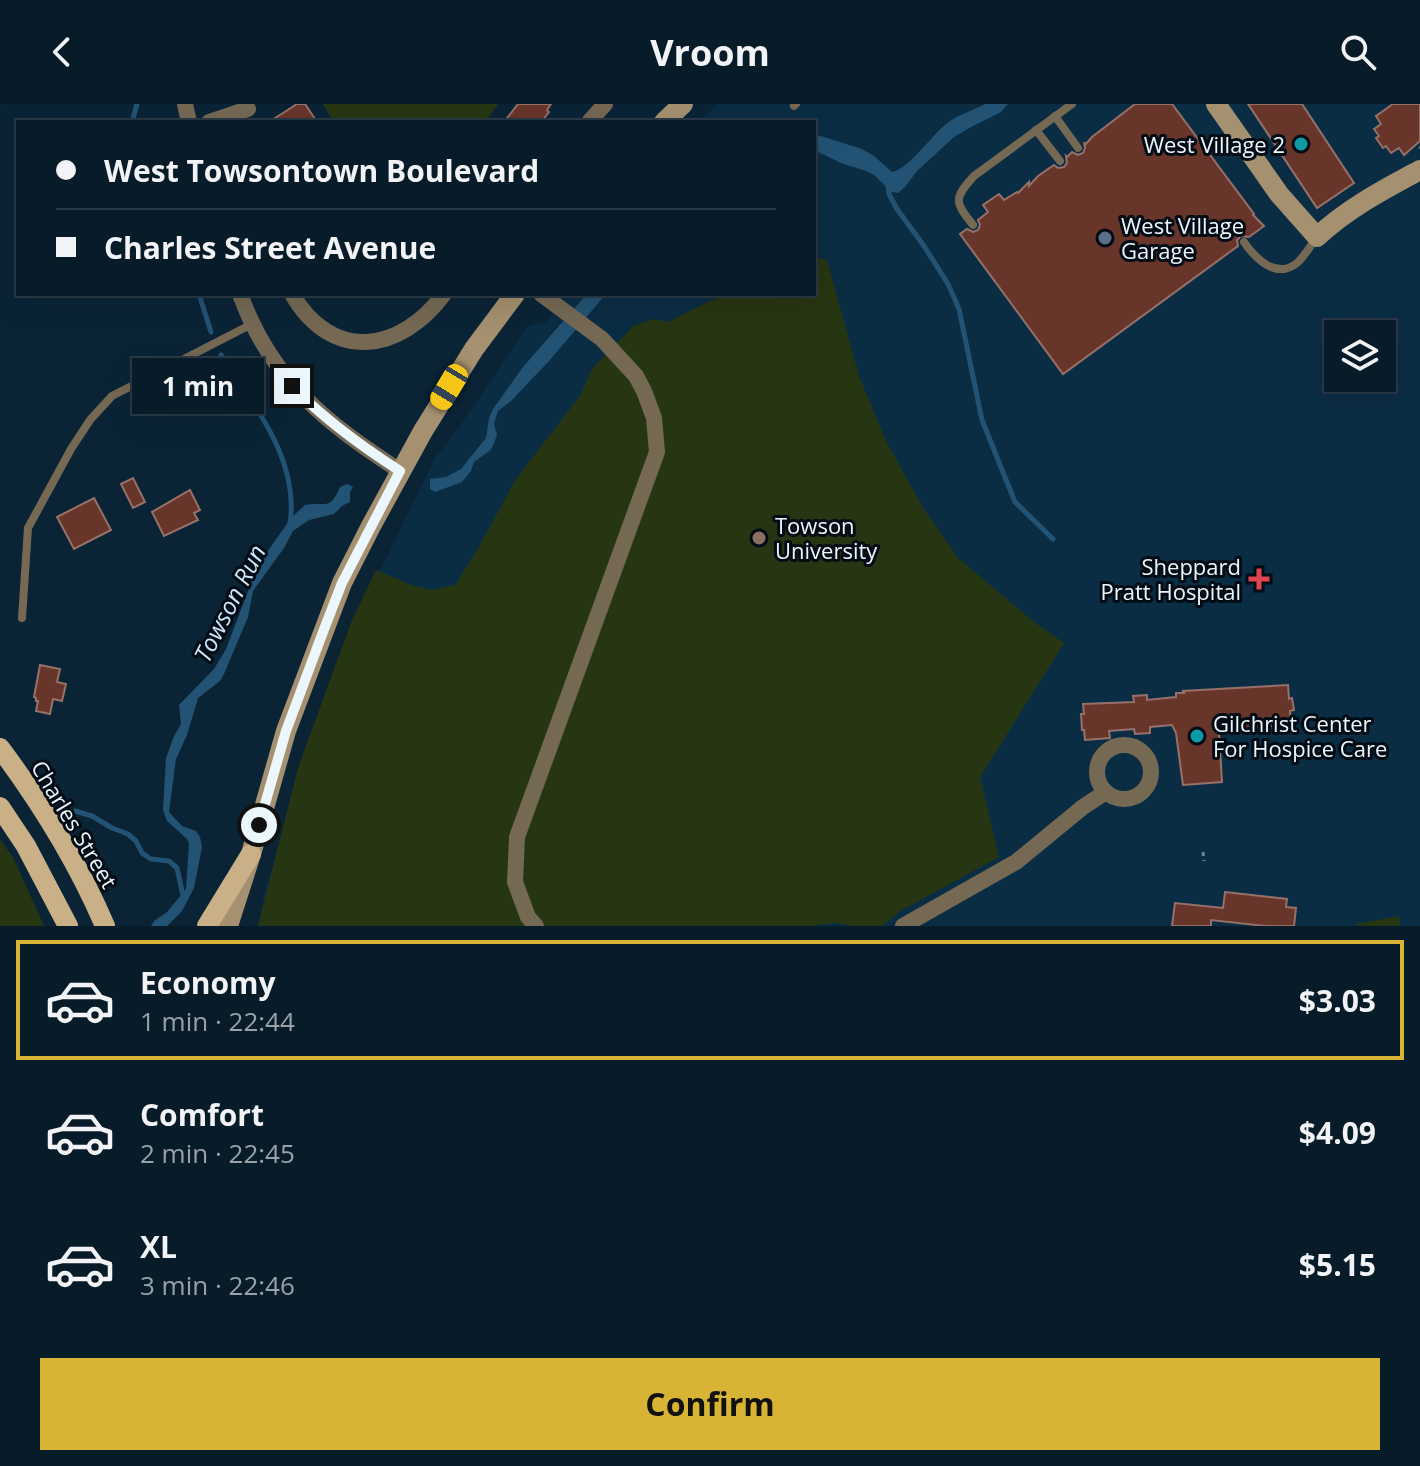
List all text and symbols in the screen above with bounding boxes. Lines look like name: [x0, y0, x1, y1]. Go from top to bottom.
text: Vroom: [650, 28, 770, 77]
icon: back: [40, 30, 84, 74]
icon: search: [1336, 30, 1380, 74]
place label: West Village 2: [1144, 129, 1285, 159]
marker: West Village 2: [1292, 135, 1310, 153]
text: West Towsontown Boulevard: [104, 150, 539, 191]
place label: West Village Garage: [1121, 210, 1244, 265]
text: Charles Street Avenue: [104, 227, 436, 268]
marker: West Village Garage: [1096, 229, 1114, 247]
map controls: [1324, 320, 1396, 392]
button: layers: [1324, 320, 1396, 392]
callout: 1 min: [132, 358, 264, 414]
car: [426, 360, 472, 414]
text: 1 min: [162, 368, 234, 404]
route end: [274, 368, 310, 404]
place label: Towson University: [775, 510, 878, 565]
marker: Towson University: [750, 529, 768, 547]
water label: Towson Run: [185, 538, 273, 668]
place label: Sheppard Pratt Hospital: [1101, 551, 1241, 606]
marker: Sheppard Pratt Hospital: [1248, 568, 1270, 590]
place label: Gilchrist Center For Hospice Care: [1213, 708, 1387, 763]
marker: Gilchrist Center For Hospice Care: [1188, 727, 1206, 745]
street label: Charles Street: [25, 755, 125, 894]
route start: [241, 807, 277, 843]
text: Economy: [140, 962, 276, 1003]
icon: car: [44, 964, 116, 1036]
text: $3.03: [1299, 980, 1376, 1021]
text: 1 min · 22:44: [140, 1003, 295, 1039]
text: Comfort: [140, 1094, 264, 1135]
icon: car: [44, 1096, 116, 1168]
text: $4.09: [1299, 1112, 1376, 1153]
text: 2 min · 22:45: [140, 1135, 295, 1171]
text: XL: [140, 1226, 177, 1267]
icon: car: [44, 1228, 116, 1300]
text: $5.15: [1299, 1244, 1376, 1285]
text: 3 min · 22:46: [140, 1267, 295, 1303]
button: Confirm: [40, 1358, 1380, 1450]

